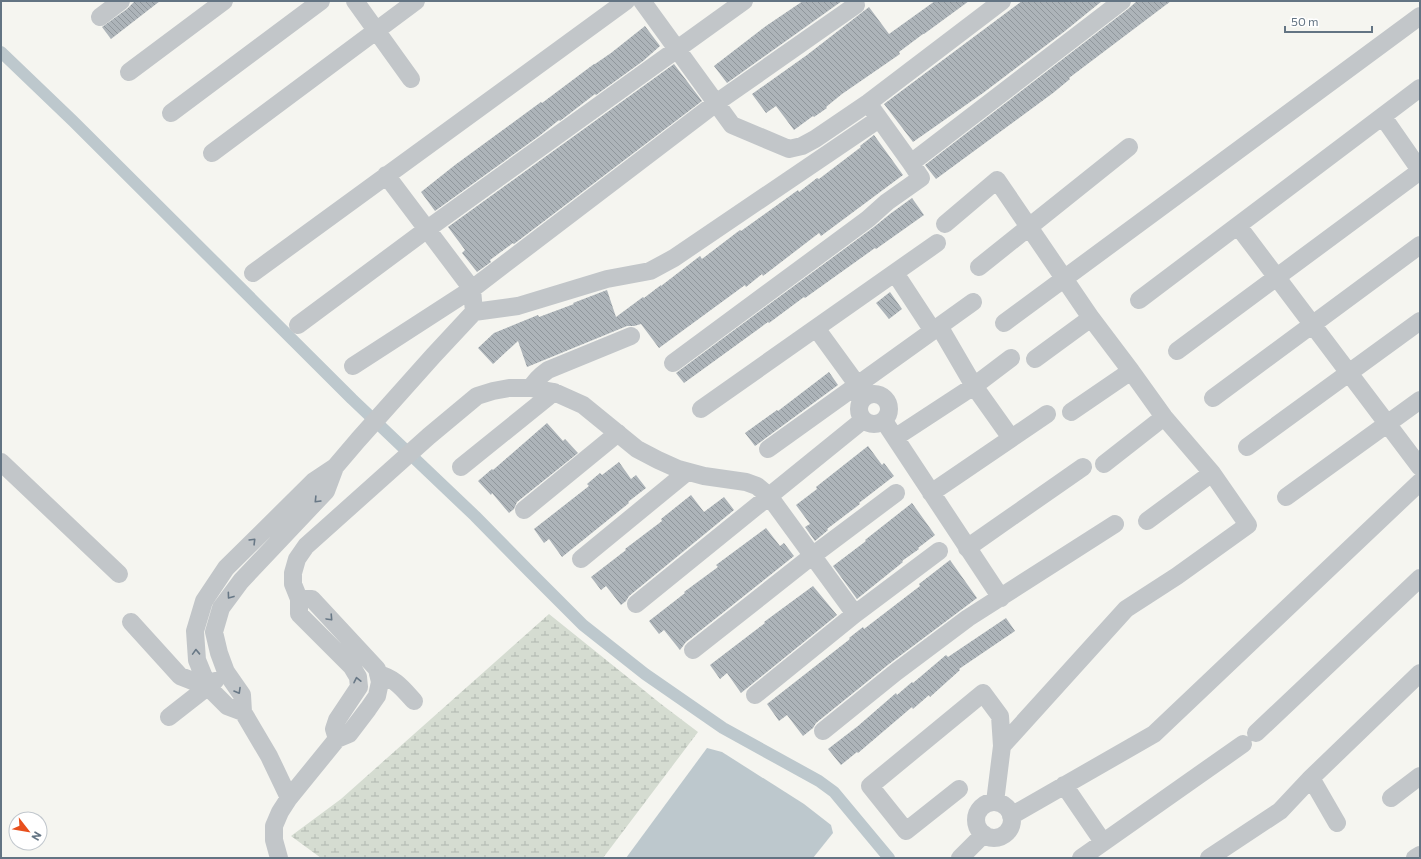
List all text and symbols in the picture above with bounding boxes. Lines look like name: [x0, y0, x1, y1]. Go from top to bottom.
scale bar: [1285, 8, 1372, 34]
text: 50 m: [1291, 14, 1319, 28]
one-way arrow: [314, 495, 322, 503]
one-way arrow: [248, 538, 256, 546]
one-way arrow: [227, 592, 234, 599]
one-way arrow: [325, 613, 333, 621]
one-way arrow: [192, 649, 200, 655]
one-way arrow: [353, 676, 362, 683]
one-way arrow: [234, 687, 241, 694]
north arrow: [8, 811, 48, 851]
text: N: [29, 830, 45, 843]

